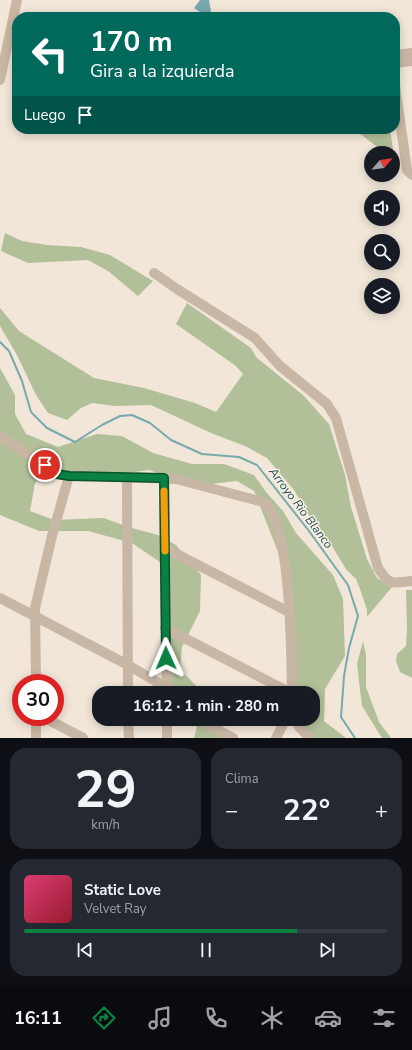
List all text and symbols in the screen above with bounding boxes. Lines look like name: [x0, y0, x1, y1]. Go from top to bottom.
text: 170 m: [90, 23, 173, 61]
icon: left: [24, 28, 76, 80]
text: Gira a la izquierda: [90, 59, 234, 83]
icon: arrive: [74, 104, 96, 126]
text: Luego: [24, 105, 66, 125]
north arrow: [364, 146, 400, 182]
map controls: [364, 146, 400, 314]
button: sound: [364, 190, 400, 226]
button: search: [364, 234, 400, 270]
button: layers: [364, 278, 400, 314]
pin: [28, 448, 62, 482]
icon: arrive: [34, 454, 56, 476]
water label: Arroyo Rio Blanco: [265, 464, 337, 552]
position arrow: [145, 637, 187, 679]
speed limit sign: 30: [12, 674, 64, 726]
text: 16:12 · 1 min · 280 m: [133, 696, 279, 716]
text: 29: [74, 754, 137, 825]
text: Clima: [225, 770, 259, 788]
text: 22°: [283, 790, 330, 831]
text: −: [225, 796, 238, 826]
text: +: [375, 796, 388, 826]
text: km/h: [91, 816, 120, 834]
text: Static Love: [84, 880, 161, 900]
text: Velvet Ray: [84, 900, 146, 918]
icon: previous: [74, 939, 96, 961]
icon: pause: [195, 939, 217, 961]
icon: next: [316, 939, 338, 961]
icon: directions: [90, 1004, 118, 1032]
icon: music: [146, 1004, 174, 1032]
icon: phone: [202, 1004, 230, 1032]
icon: climate: [258, 1004, 286, 1032]
icon: car: [314, 1004, 342, 1032]
icon: filters: [370, 1004, 398, 1032]
text: 16:11: [14, 1006, 62, 1030]

